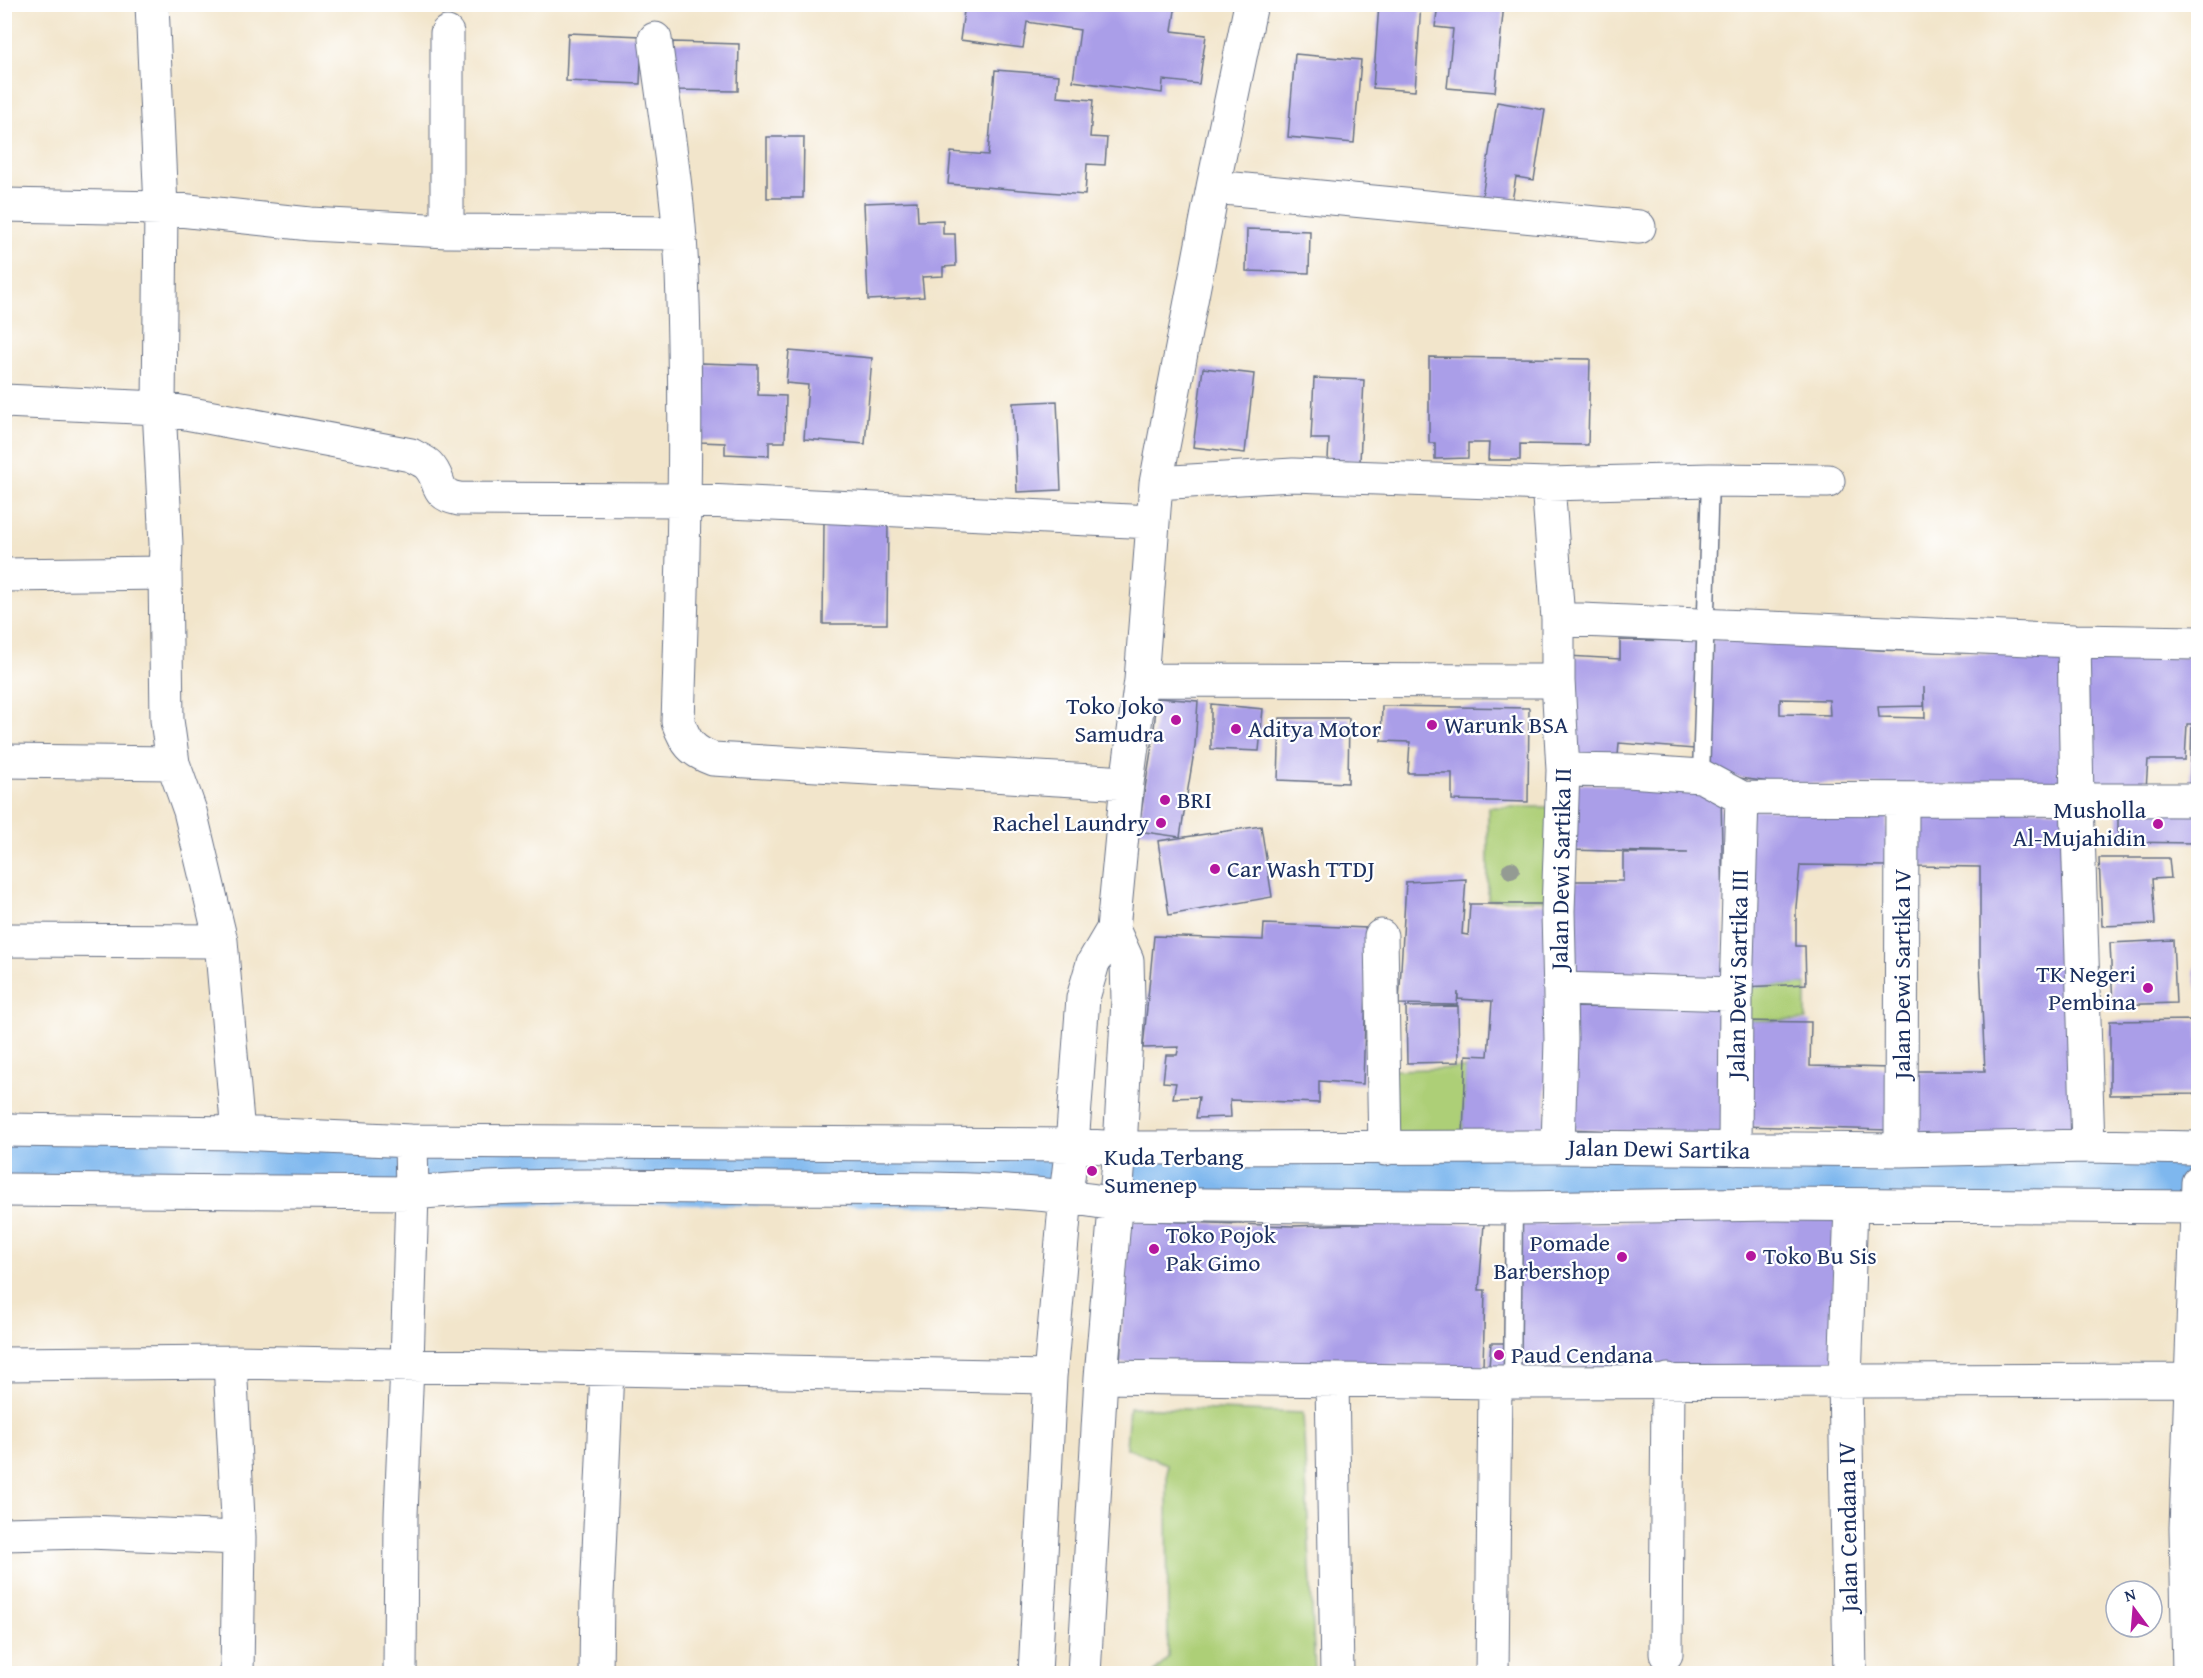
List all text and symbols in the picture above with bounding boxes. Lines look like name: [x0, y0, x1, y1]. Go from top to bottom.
place label: Toko Joko Samudra: [1066, 688, 1165, 751]
place label: Warunk BSA: [1444, 707, 1569, 742]
place label: Aditya Motor: [1248, 711, 1381, 746]
marker: Toko Joko Samudra: [1169, 713, 1183, 727]
marker: Warunk BSA: [1425, 718, 1439, 732]
marker: Aditya Motor: [1229, 722, 1243, 736]
street label: Jalan Dewi Sartika II: [1541, 767, 1580, 973]
place label: BRI: [1177, 782, 1212, 817]
place label: Musholla Al-Mujahidin: [2013, 792, 2147, 855]
marker: BRI: [1158, 793, 1172, 807]
place label: Rachel Laundry: [993, 805, 1149, 840]
marker: Rachel Laundry: [1154, 816, 1168, 830]
marker: Musholla Al-Mujahidin: [2151, 817, 2165, 831]
place label: Car Wash TTDJ: [1227, 851, 1375, 886]
marker: Car Wash TTDJ: [1208, 862, 1222, 876]
street label: Jalan Dewi Sartika IV: [1884, 868, 1919, 1082]
street label: Jalan Dewi Sartika III: [1718, 869, 1757, 1082]
place label: TK Negeri Pembina: [2036, 956, 2137, 1019]
marker: TK Negeri Pembina: [2141, 981, 2155, 995]
street label: Jalan Dewi Sartika: [1565, 1129, 1751, 1168]
place label: Kuda Terbang Sumenep: [1104, 1139, 1244, 1202]
marker: Kuda Terbang Sumenep: [1085, 1164, 1099, 1178]
place label: Toko Pojok Pak Gimo: [1166, 1217, 1277, 1280]
place label: Pomade Barbershop: [1493, 1225, 1610, 1288]
place label: Toko Bu Sis: [1763, 1238, 1877, 1273]
marker: Toko Pojok Pak Gimo: [1147, 1242, 1161, 1256]
marker: Toko Bu Sis: [1744, 1249, 1758, 1263]
marker: Pomade Barbershop: [1615, 1250, 1629, 1264]
place label: Paud Cendana: [1511, 1337, 1654, 1372]
marker: Paud Cendana: [1492, 1348, 1506, 1362]
street label: Jalan Cendana IV: [1829, 1441, 1867, 1616]
north arrow: [2104, 1579, 2164, 1639]
text: N: [2121, 1581, 2139, 1608]

